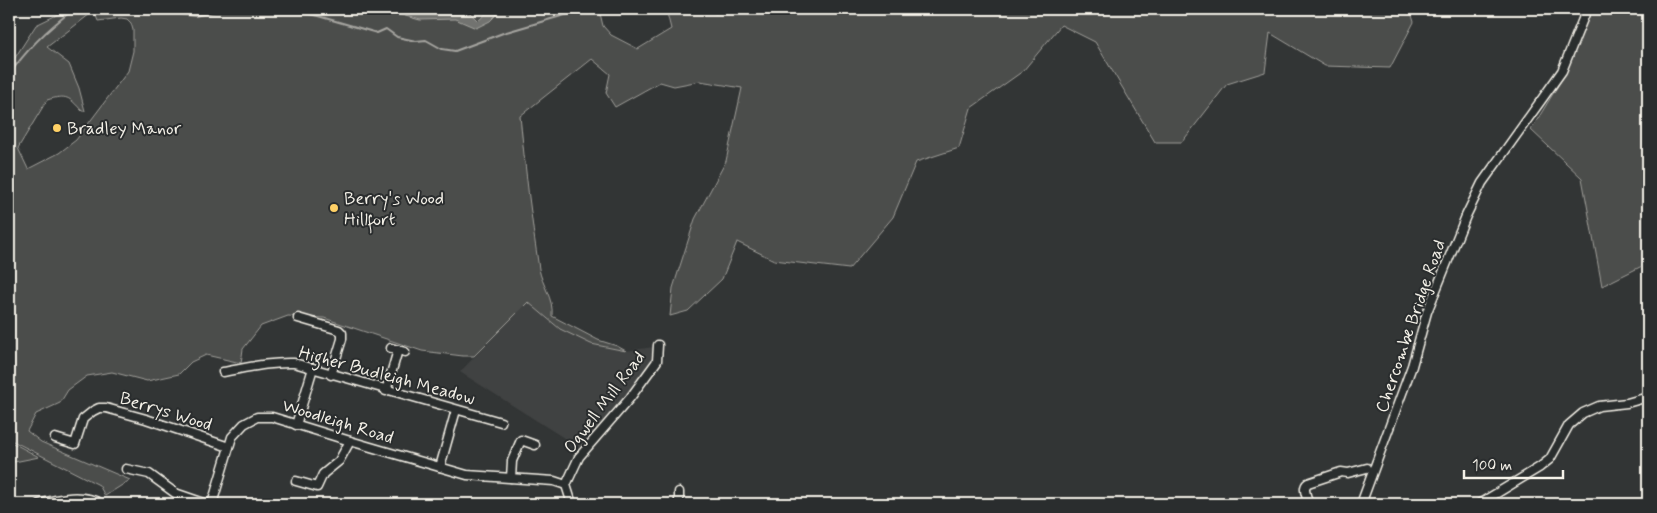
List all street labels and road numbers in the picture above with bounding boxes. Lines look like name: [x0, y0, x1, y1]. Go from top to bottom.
street label: Chercombe Bridge Road: [1370, 237, 1452, 416]
street label: Higher Budleigh Meadow: [295, 341, 478, 413]
street label: Ogwell Mill Road: [558, 346, 651, 459]
street label: Berrys Wood: [117, 387, 215, 437]
street label: Woodleigh Road: [279, 394, 396, 450]

